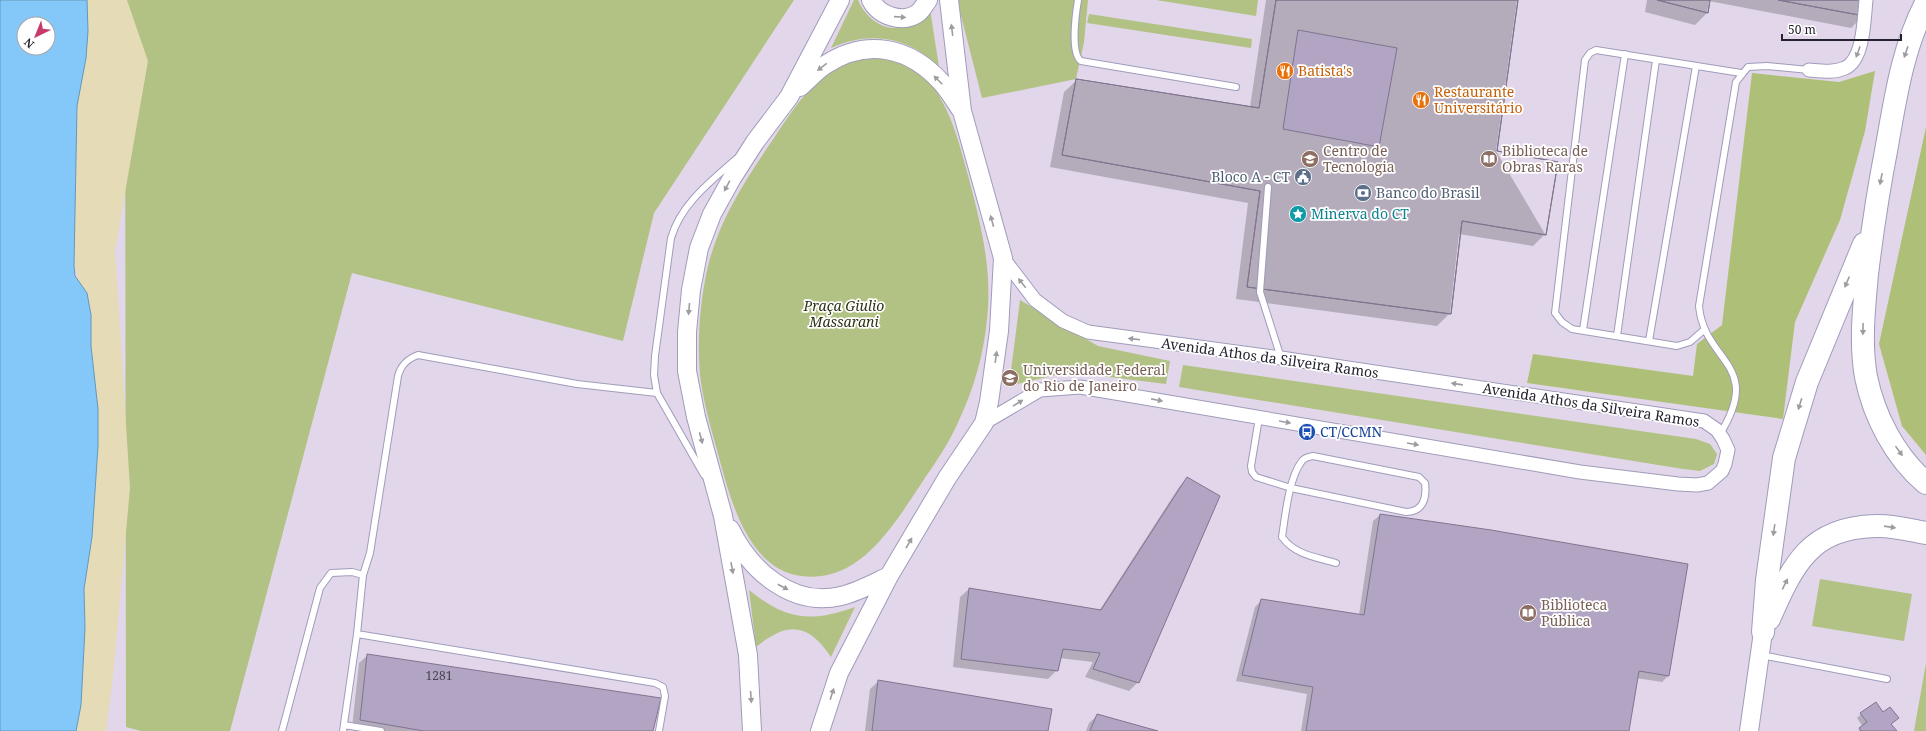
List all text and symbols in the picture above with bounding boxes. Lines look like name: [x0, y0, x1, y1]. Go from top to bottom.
one-way arrow: [894, 14, 906, 21]
north arrow: [16, 16, 56, 56]
scale bar: [1782, 16, 1901, 42]
text: 50 m: [1788, 21, 1816, 38]
one-way arrow: [949, 24, 956, 36]
text: N: [20, 35, 37, 52]
one-way arrow: [1903, 46, 1909, 58]
one-way arrow: [1854, 47, 1860, 59]
restaurant icon: Batista's: [1275, 61, 1295, 81]
place label: Batista's: [1298, 61, 1352, 80]
one-way arrow: [817, 63, 828, 72]
one-way arrow: [933, 75, 943, 85]
place label: Restaurante Universitário: [1434, 82, 1523, 117]
restaurant icon: Restaurante Universitário: [1411, 90, 1431, 110]
place label: Centro de Tecnologia: [1323, 141, 1395, 176]
place label: Biblioteca de Obras Raras: [1502, 141, 1588, 176]
school or university icon: Centro de Tecnologia: [1300, 149, 1320, 169]
library icon: Biblioteca de Obras Raras: [1479, 149, 1499, 169]
place label: Bloco A - CT: [1211, 167, 1290, 186]
public building icon: Bloco A - CT: [1293, 167, 1313, 187]
one-way arrow: [1877, 173, 1883, 186]
one-way arrow: [724, 180, 731, 192]
bank icon: Banco do Brasil: [1353, 183, 1373, 203]
place label: Banco do Brasil: [1376, 183, 1480, 202]
place icon: Minerva do CT: [1288, 204, 1308, 224]
place label: Minerva do CT: [1311, 204, 1409, 223]
one-way arrow: [989, 215, 995, 227]
one-way arrow: [1844, 277, 1850, 289]
one-way arrow: [1018, 278, 1027, 289]
park label: Praça Giulio Massarani: [803, 296, 884, 331]
one-way arrow: [686, 303, 693, 315]
one-way arrow: [1860, 323, 1867, 335]
street label: Avenida Athos da Silveira Ramos: [1160, 333, 1380, 382]
one-way arrow: [1128, 336, 1141, 342]
one-way arrow: [993, 351, 999, 363]
place label: Universidade Federal do Rio de Janeiro: [1023, 360, 1166, 395]
school or university icon: Universidade Federal do Rio de Janeiro: [1000, 368, 1020, 388]
street label: Avenida Athos da Silveira Ramos: [1481, 378, 1701, 431]
one-way arrow: [1451, 381, 1463, 387]
one-way arrow: [1150, 398, 1163, 404]
one-way arrow: [1797, 398, 1803, 410]
one-way arrow: [1012, 400, 1024, 407]
one-way arrow: [1279, 419, 1291, 425]
bus stop icon: CT/CCMN: [1297, 422, 1317, 442]
place label: CT/CCMN: [1320, 422, 1383, 441]
one-way arrow: [698, 432, 704, 444]
one-way arrow: [1407, 441, 1419, 447]
one-way arrow: [1895, 446, 1903, 457]
one-way arrow: [1771, 524, 1777, 536]
one-way arrow: [1884, 524, 1896, 530]
one-way arrow: [905, 537, 912, 549]
one-way arrow: [729, 562, 735, 574]
one-way arrow: [1782, 578, 1788, 590]
one-way arrow: [777, 584, 789, 590]
place label: Biblioteca Pública: [1541, 595, 1607, 630]
library icon: Biblioteca Pública: [1518, 603, 1538, 623]
house number: 1281: [426, 667, 452, 684]
one-way arrow: [829, 688, 835, 700]
one-way arrow: [747, 691, 754, 703]

